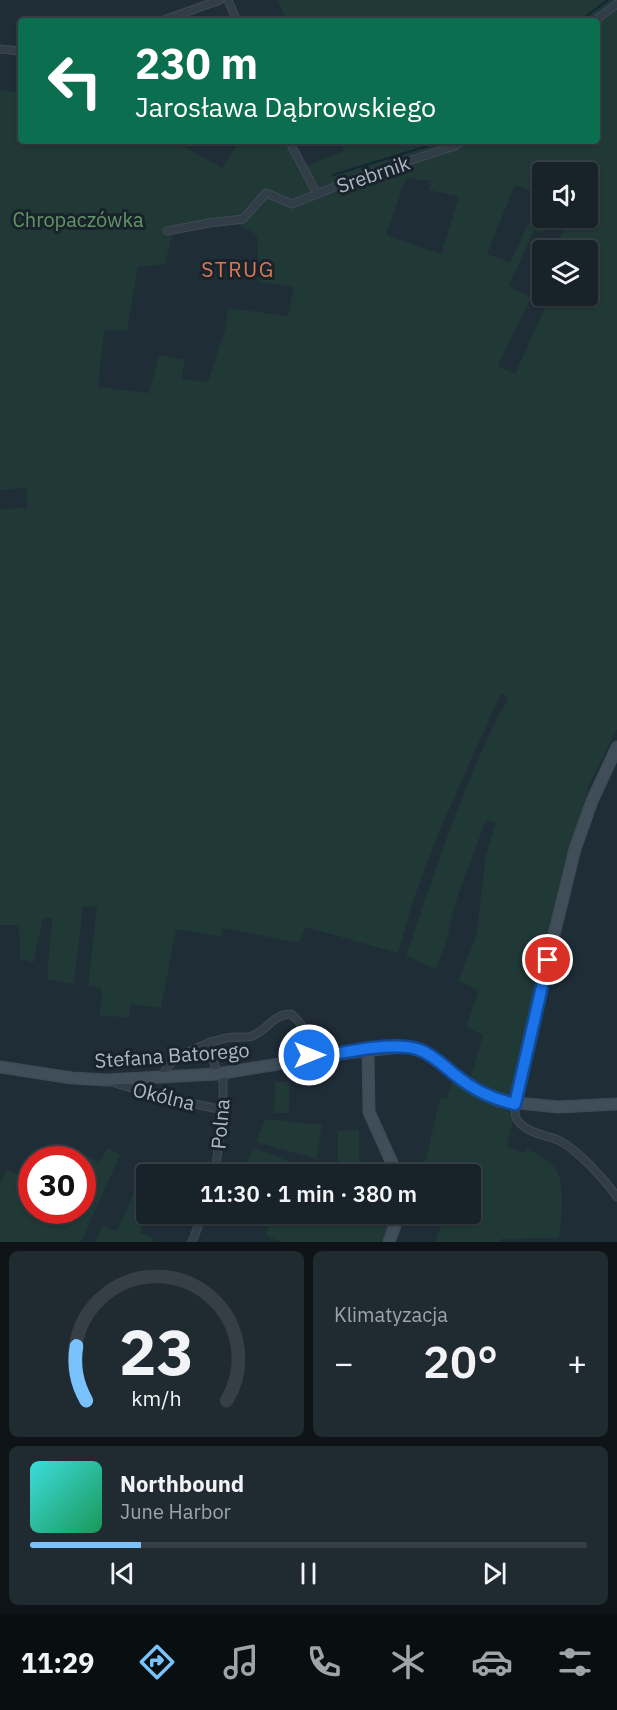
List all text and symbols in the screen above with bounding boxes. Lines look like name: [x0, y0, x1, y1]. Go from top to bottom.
text: 230 m: [135, 36, 258, 91]
icon: left: [36, 42, 114, 120]
text: Jarosława Dąbrowskiego: [135, 89, 436, 124]
street label: Srebrnik: [333, 149, 414, 199]
map controls: [532, 162, 598, 306]
button: sound: [532, 162, 598, 228]
park label: Chropaczówka: [12, 206, 144, 233]
button: layers: [532, 240, 598, 306]
district label: STRUG: [201, 255, 275, 283]
pin: [522, 934, 573, 985]
icon: arrive: [531, 943, 564, 976]
position arrow: [277, 1023, 341, 1087]
street label: Stefana Batorego: [94, 1036, 250, 1074]
street label: Okólna: [130, 1075, 198, 1117]
street label: Polna: [204, 1097, 236, 1150]
speed limit sign: 30: [18, 1146, 96, 1224]
text: 11:30 · 1 min · 380 m: [200, 1179, 417, 1208]
text: Klimatyzacja: [334, 1301, 448, 1328]
text: 23: [119, 1311, 194, 1392]
text: 20°: [423, 1332, 498, 1390]
text: −: [334, 1341, 354, 1384]
text: +: [567, 1341, 587, 1384]
text: km/h: [131, 1384, 182, 1412]
text: Northbound: [120, 1469, 244, 1498]
text: June Harbor: [120, 1498, 231, 1525]
icon: previous: [106, 1557, 139, 1590]
icon: pause: [292, 1557, 325, 1590]
icon: next: [478, 1557, 511, 1590]
icon: directions: [136, 1641, 178, 1683]
icon: music: [220, 1641, 262, 1683]
icon: phone: [303, 1641, 345, 1683]
icon: climate: [387, 1641, 429, 1683]
icon: car: [471, 1641, 513, 1683]
icon: filters: [554, 1641, 596, 1683]
text: 11:29: [21, 1645, 95, 1680]

